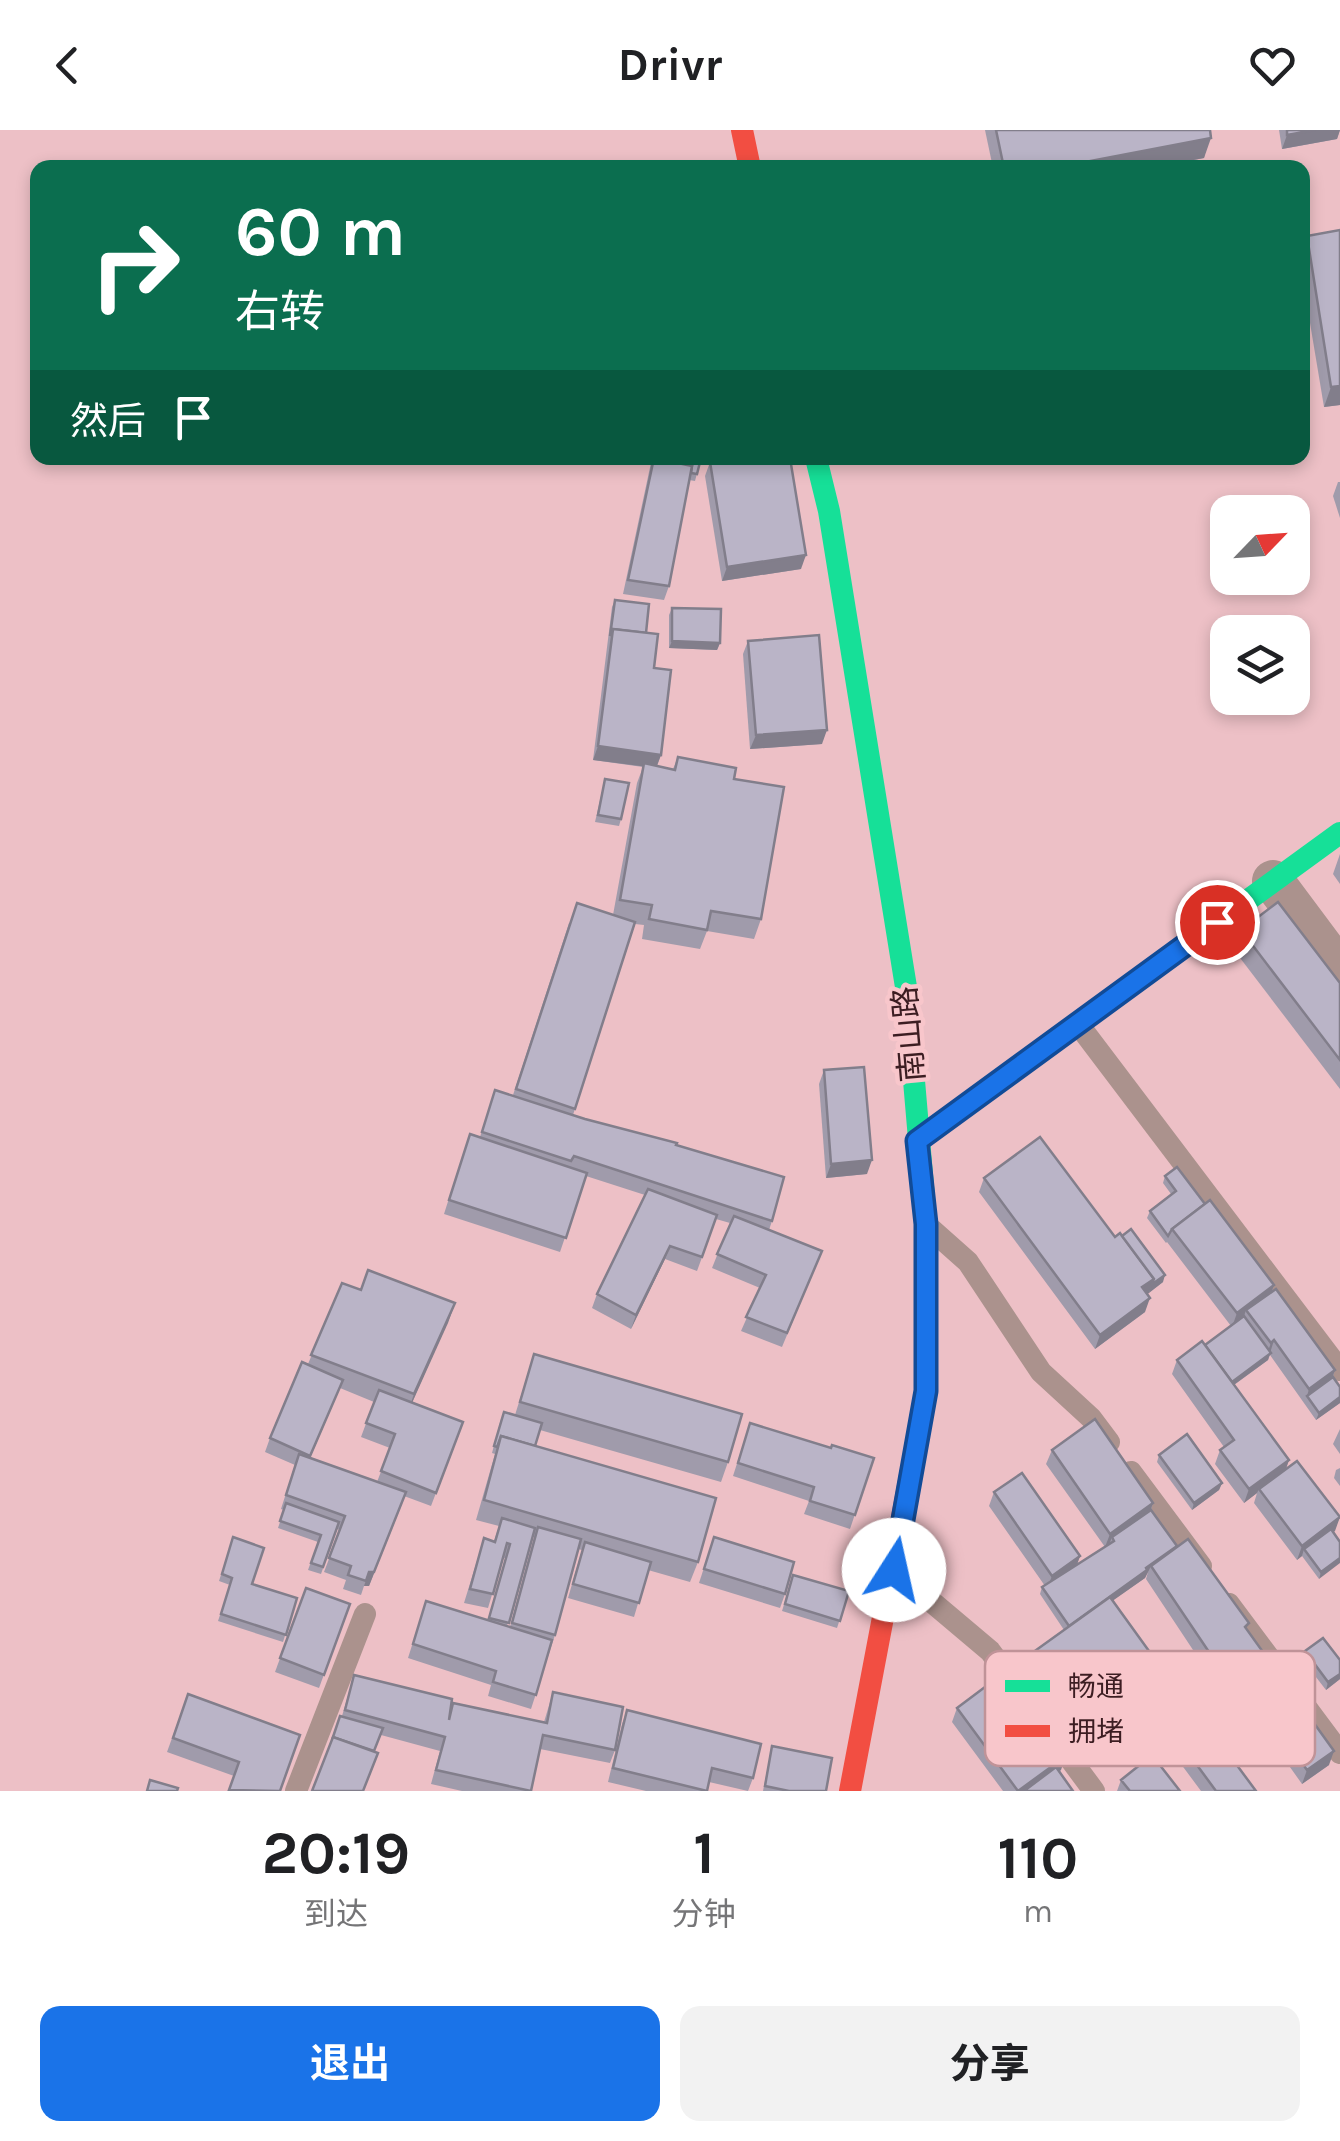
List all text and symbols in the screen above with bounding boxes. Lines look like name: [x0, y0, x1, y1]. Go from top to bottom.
icon: back: [40, 38, 95, 93]
icon: heart: [1245, 38, 1300, 93]
text: Drivr: [618, 39, 722, 91]
text: 60 m: [235, 191, 406, 273]
icon: right: [70, 200, 200, 330]
text: 右转: [235, 286, 325, 338]
icon: arrive: [166, 390, 221, 445]
text: 然后: [70, 399, 146, 444]
north arrow: [1210, 495, 1310, 595]
map controls: [1210, 495, 1310, 715]
button: layers: [1210, 615, 1310, 715]
pin: [1175, 880, 1260, 965]
icon: arrive: [1190, 895, 1245, 950]
street label: 南山路: [886, 985, 932, 1083]
position arrow: [842, 1518, 946, 1622]
legend: [985, 1651, 1315, 1766]
text: 畅通: [1068, 1670, 1124, 1703]
text: 拥堵: [1068, 1715, 1124, 1748]
text: 20:19: [262, 1818, 410, 1888]
text: 1: [693, 1818, 715, 1888]
text: 110: [998, 1823, 1078, 1893]
text: m: [1023, 1893, 1053, 1930]
text: 到达: [304, 1896, 368, 1933]
text: 分钟: [672, 1896, 736, 1933]
button: 退出: [40, 2006, 660, 2121]
button: 分享: [680, 2006, 1300, 2121]

